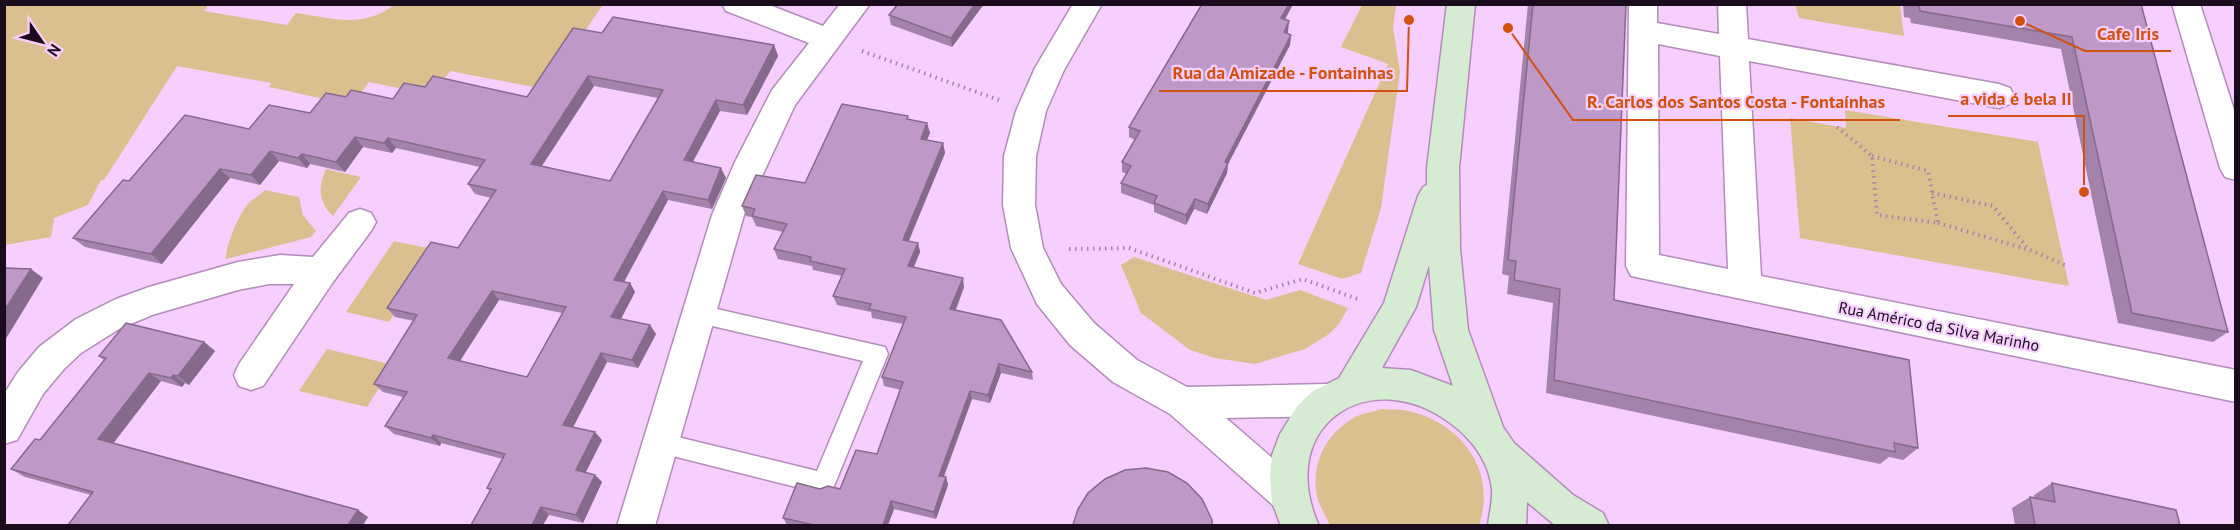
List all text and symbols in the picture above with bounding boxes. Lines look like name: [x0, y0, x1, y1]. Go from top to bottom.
north arrow: [12, 12, 72, 72]
callout: Cafe Iris: [2085, 15, 2171, 51]
text: Cafe Iris: [2097, 22, 2159, 45]
text: N: [43, 41, 65, 61]
callout: Rua da Amizade - Fontainhas: [1159, 55, 1407, 91]
text: Rua da Amizade - Fontainhas: [1173, 61, 1394, 84]
callout: a vida é bela II: [1948, 80, 2084, 116]
callout: R. Carlos dos Santos Costa - Fontaínhas: [1573, 84, 1900, 120]
text: a vida é bela II: [1960, 87, 2072, 110]
text: R. Carlos dos Santos Costa - Fontaínhas: [1587, 90, 1885, 113]
street label: Rua Américo da Silva Marinho: [1837, 297, 2041, 355]

